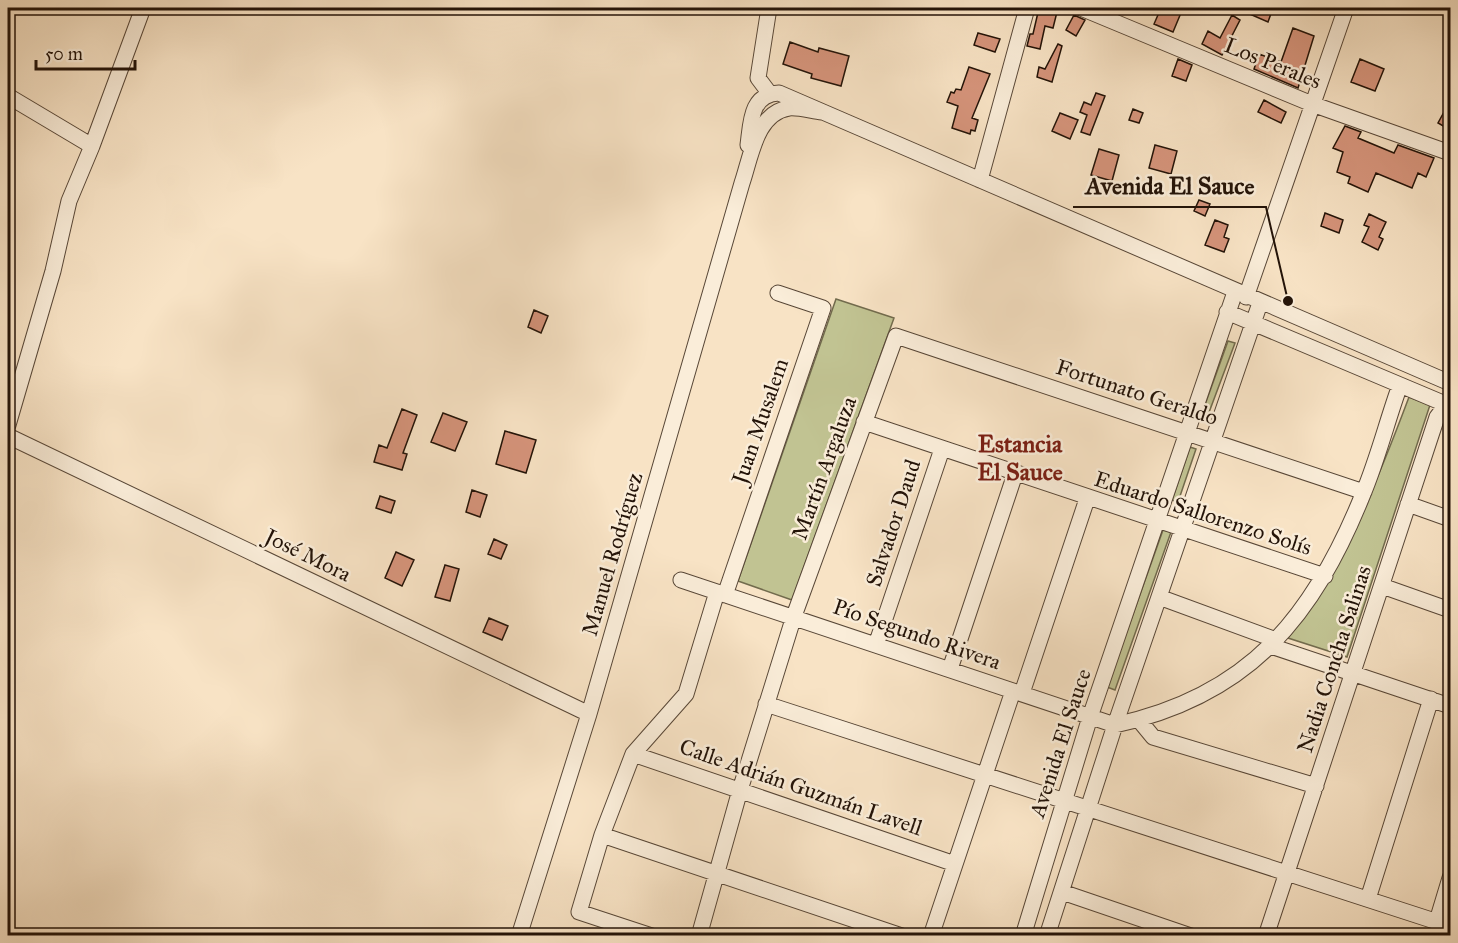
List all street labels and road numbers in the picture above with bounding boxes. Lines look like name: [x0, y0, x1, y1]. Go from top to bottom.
street label: Los Perales: [1221, 31, 1325, 95]
street label: Fortunato Geraldo: [1053, 353, 1221, 431]
street label: Juan Musalem: [725, 354, 794, 489]
street label: Martín Argaluza: [786, 392, 863, 543]
street label: Salvador Daud: [860, 456, 926, 590]
street label: Eduardo Sallorenzo Solís: [1091, 465, 1315, 561]
street label: Manuel Rodríguez: [576, 469, 648, 639]
street label: José Mora: [259, 522, 356, 588]
street label: Nadia Concha Salinas: [1291, 562, 1377, 756]
street label: Pío Segundo Rivera: [830, 593, 1005, 676]
street label: Avenida El Sauce: [1023, 665, 1097, 822]
street label: Calle Adrián Guzmán Lavell: [676, 733, 926, 841]

